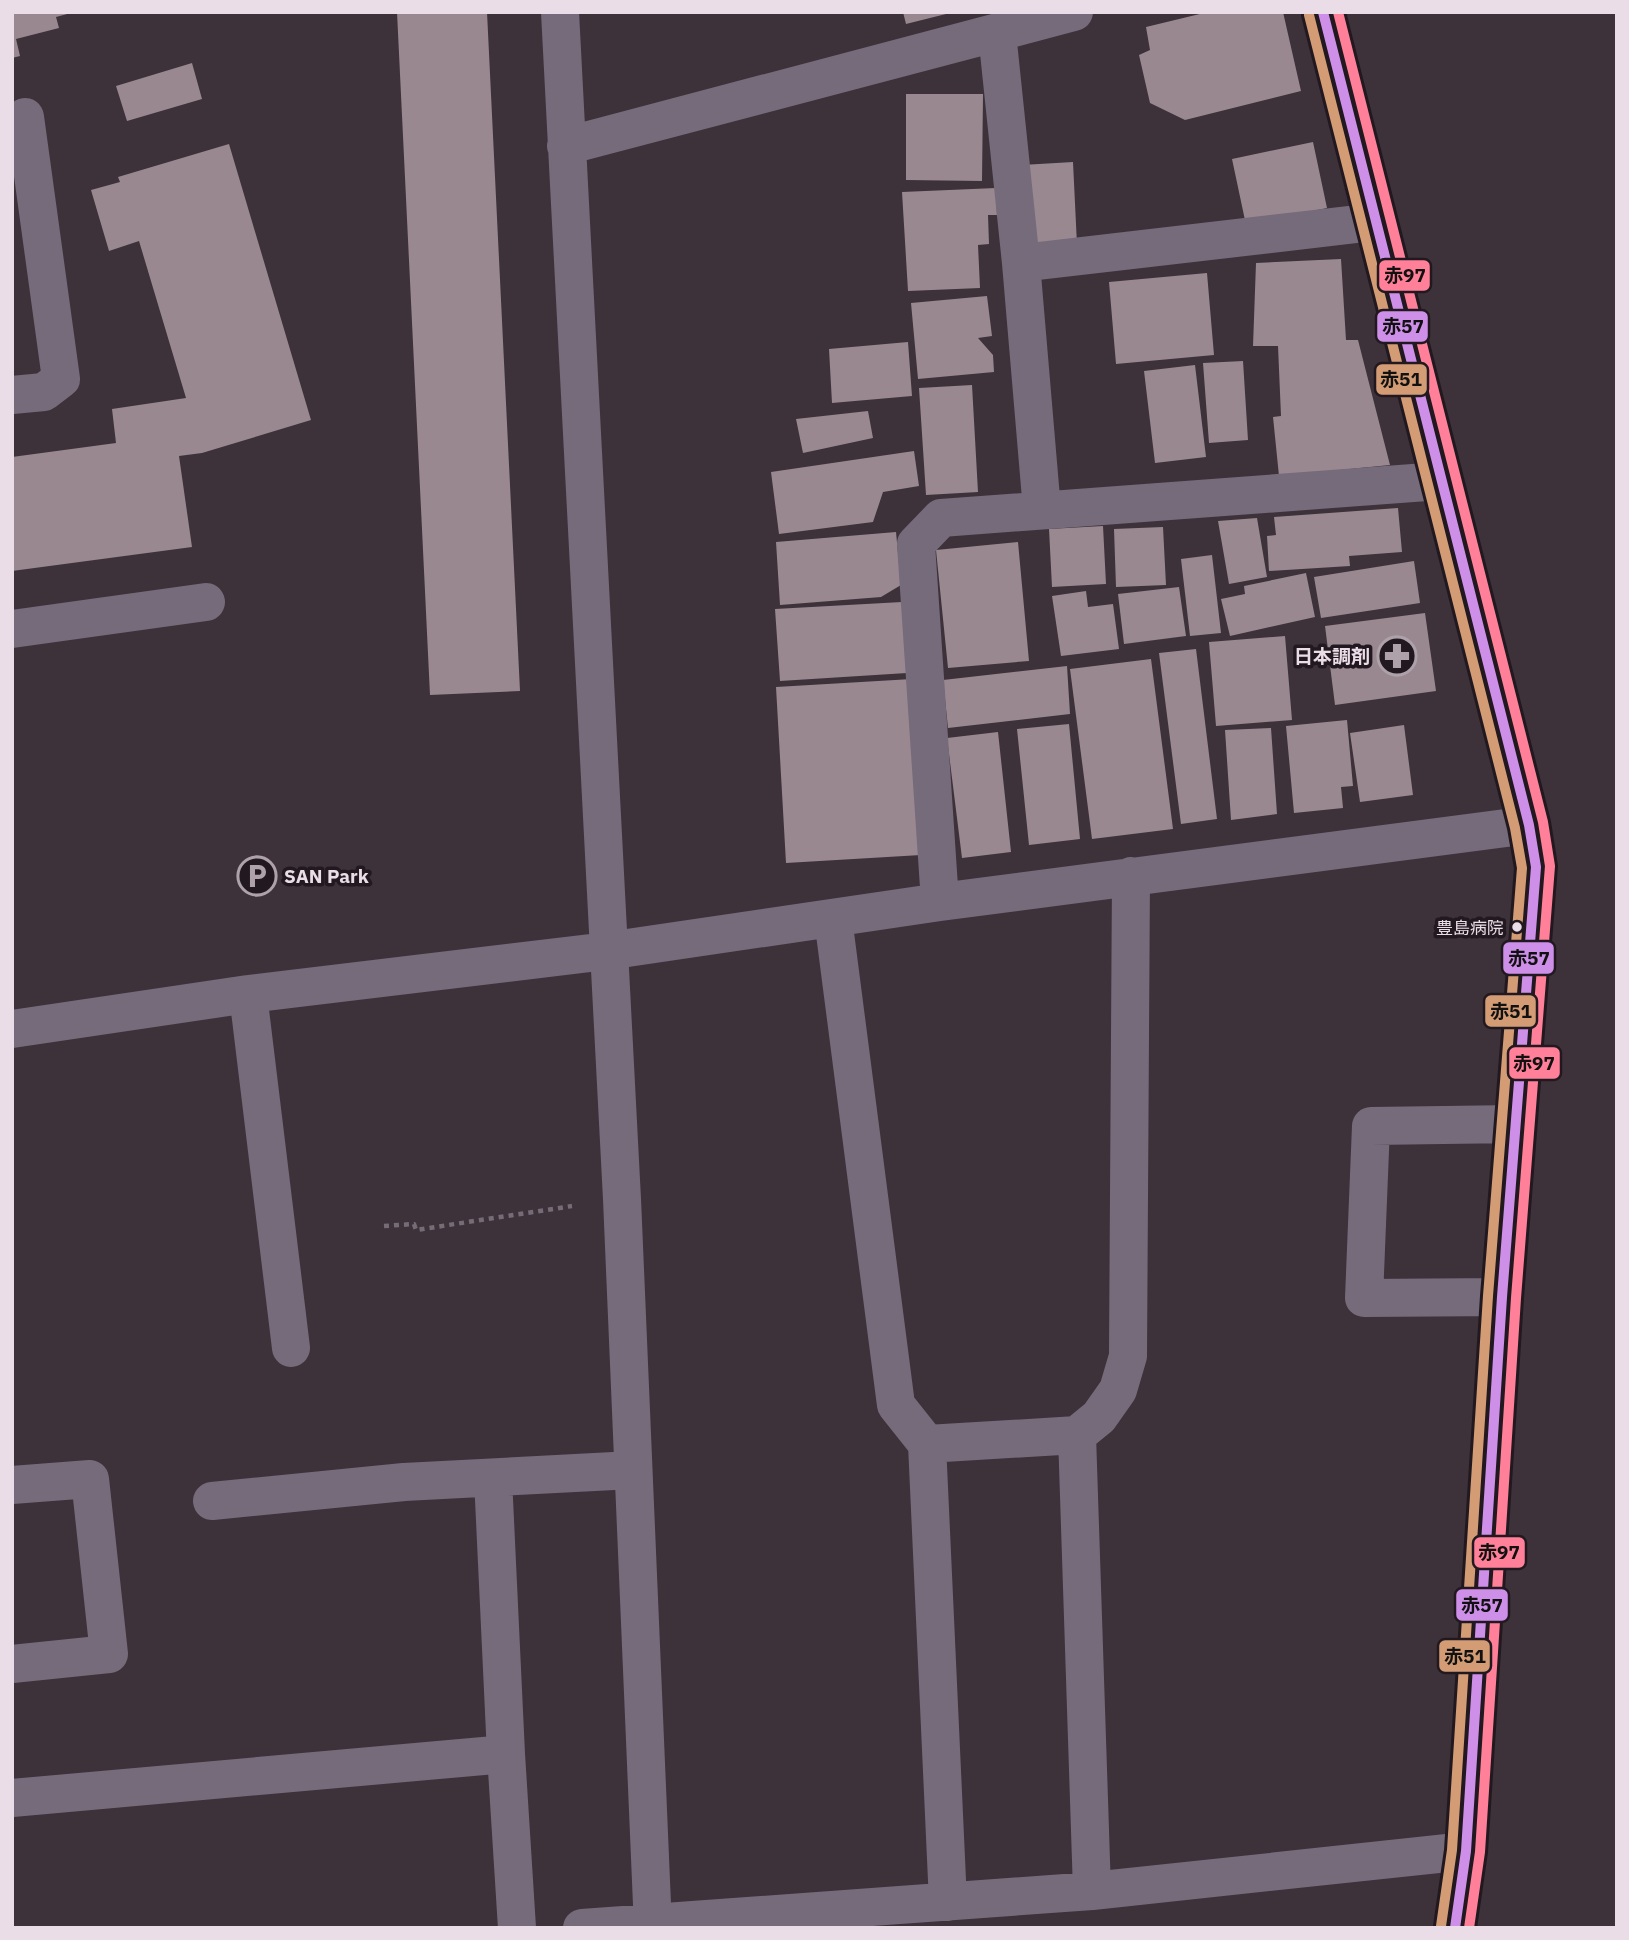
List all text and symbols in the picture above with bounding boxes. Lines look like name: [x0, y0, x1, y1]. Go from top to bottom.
line badge: 赤97: [1378, 259, 1431, 292]
text: 赤97: [1384, 263, 1426, 287]
line badge: 赤57: [1376, 310, 1429, 343]
text: 赤57: [1382, 314, 1424, 338]
line badge: 赤51: [1375, 363, 1428, 396]
text: 赤51: [1380, 367, 1422, 391]
pharmacy icon: 日本調剤: [1376, 635, 1418, 677]
place label: 日本調剤: [1294, 644, 1370, 668]
parking icon: SAN Park: [236, 855, 278, 897]
place label: SAN Park: [284, 864, 369, 888]
place label: 豊島病院: [1436, 917, 1504, 939]
marker: 豊島病院: [1510, 920, 1524, 934]
line badge: 赤57: [1502, 941, 1555, 975]
text: 赤57: [1508, 946, 1550, 970]
line badge: 赤51: [1484, 994, 1537, 1028]
text: 赤51: [1490, 999, 1532, 1023]
line badge: 赤97: [1508, 1046, 1561, 1080]
text: 赤97: [1513, 1051, 1555, 1075]
line badge: 赤97: [1473, 1536, 1526, 1569]
text: 赤97: [1478, 1540, 1520, 1564]
line badge: 赤57: [1455, 1588, 1509, 1622]
text: 赤57: [1461, 1593, 1503, 1617]
line badge: 赤51: [1438, 1639, 1491, 1673]
text: 赤51: [1444, 1644, 1486, 1668]

